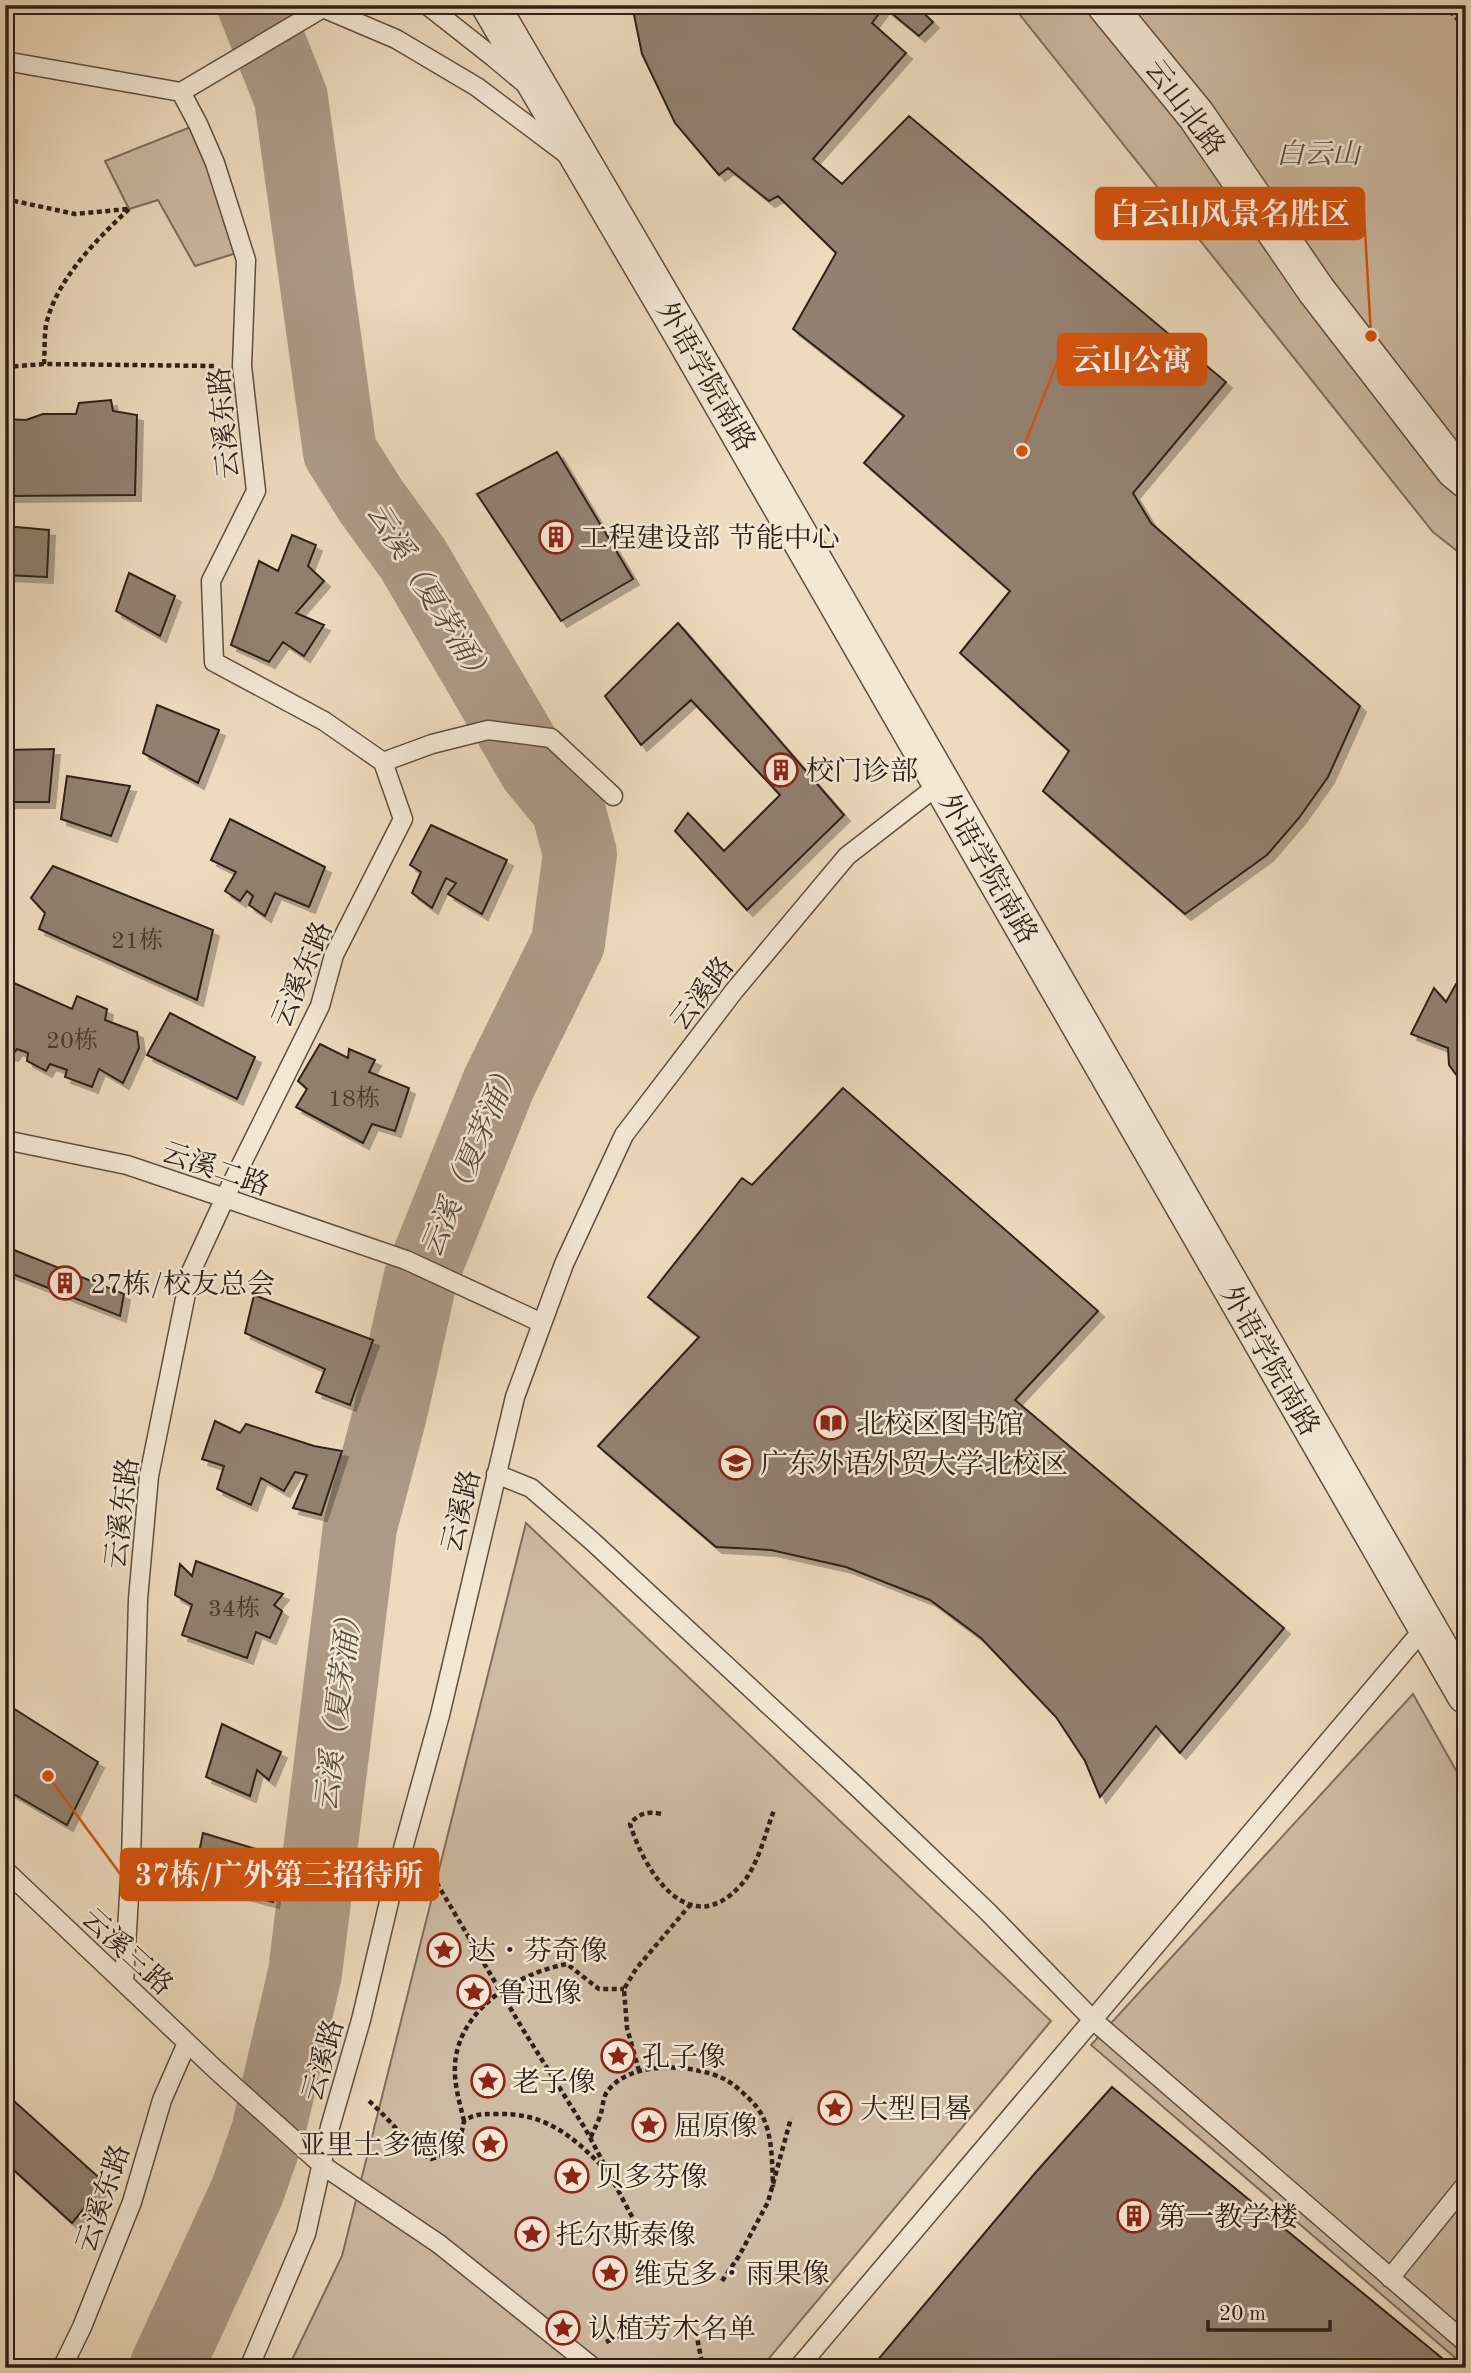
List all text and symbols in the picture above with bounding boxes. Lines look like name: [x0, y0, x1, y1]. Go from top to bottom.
street label: 云山北路: [1139, 54, 1231, 162]
park label: 白云山: [1276, 139, 1362, 170]
callout: 白云山风景名胜区: [1096, 188, 1364, 239]
text: 白云山风景名胜区: [1110, 198, 1350, 231]
street label: 外语学院南路: [650, 296, 761, 457]
callout: 云山公寓: [1058, 334, 1206, 385]
text: 云山公寓: [1072, 344, 1192, 377]
street label: 云溪东路: [204, 366, 245, 480]
water label: 云溪（夏茅涌）: [360, 496, 499, 692]
building icon: 工程建设部 节能中心: [537, 518, 575, 556]
place label: 工程建设部 节能中心: [580, 523, 840, 554]
building icon: 校门诊部: [762, 751, 800, 789]
place label: 校门诊部: [806, 756, 918, 787]
street label: 外语学院南路: [932, 788, 1043, 949]
street label: 云溪东路: [266, 917, 339, 1032]
house number: 21栋: [111, 927, 163, 954]
street label: 云溪路: [664, 951, 740, 1037]
house number: 20栋: [46, 1027, 98, 1054]
water label: 云溪（夏茅涌）: [414, 1056, 527, 1262]
house number: 18栋: [328, 1085, 380, 1112]
street label: 云溪二路: [158, 1137, 274, 1202]
building icon: 27栋/校友总会: [46, 1264, 84, 1302]
place label: 27栋/校友总会: [90, 1269, 275, 1300]
street label: 外语学院南路: [1214, 1280, 1325, 1441]
library icon: 北校区图书馆: [812, 1404, 850, 1442]
place label: 北校区图书馆: [856, 1409, 1024, 1440]
school or university icon: 广东外语外贸大学北校区: [717, 1444, 755, 1482]
place label: 广东外语外贸大学北校区: [760, 1449, 1068, 1480]
street label: 云溪东路: [100, 1456, 145, 1571]
street label: 云溪路: [436, 1467, 487, 1556]
house number: 34栋: [208, 1595, 260, 1622]
water label: 云溪（夏茅涌）: [309, 1601, 368, 1813]
callout: 37栋/广外第三招待所: [121, 1849, 438, 1900]
text: 37栋/广外第三招待所: [135, 1859, 423, 1892]
street label: 云溪三路: [75, 1903, 179, 2002]
place icon: 达・芬奇像: [425, 1931, 463, 1969]
place label: 达・芬奇像: [468, 1936, 608, 1967]
place icon: 鲁迅像: [455, 1973, 493, 2011]
place label: 鲁迅像: [498, 1978, 582, 2009]
street label: 云溪路: [297, 2016, 350, 2105]
place icon: 孔子像: [599, 2037, 637, 2075]
place label: 孔子像: [642, 2042, 726, 2073]
place icon: 老子像: [469, 2062, 507, 2100]
place label: 老子像: [512, 2067, 596, 2098]
place icon: 大型日晷: [816, 2089, 854, 2127]
place label: 大型日晷: [860, 2094, 972, 2125]
place icon: 屈原像: [630, 2106, 668, 2144]
place label: 屈原像: [674, 2111, 758, 2142]
place icon: 亚里士多德像: [471, 2125, 509, 2163]
place label: 亚里士多德像: [298, 2130, 466, 2161]
street label: 云溪东路: [71, 2140, 136, 2256]
place icon: 贝多芬像: [553, 2157, 591, 2195]
place label: 贝多芬像: [596, 2162, 708, 2193]
building icon: 第一教学楼: [1115, 2197, 1153, 2235]
place label: 第一教学楼: [1158, 2202, 1298, 2233]
place icon: 托尔斯泰像: [513, 2215, 551, 2253]
place label: 托尔斯泰像: [556, 2220, 696, 2251]
place icon: 维克多・雨果像: [591, 2254, 629, 2292]
place label: 维克多・雨果像: [634, 2259, 830, 2290]
scale bar: [1208, 2289, 1331, 2333]
text: 20 m: [1219, 2304, 1266, 2325]
place icon: 认植芳木名单: [544, 2309, 582, 2347]
place label: 认植芳木名单: [588, 2314, 756, 2345]

